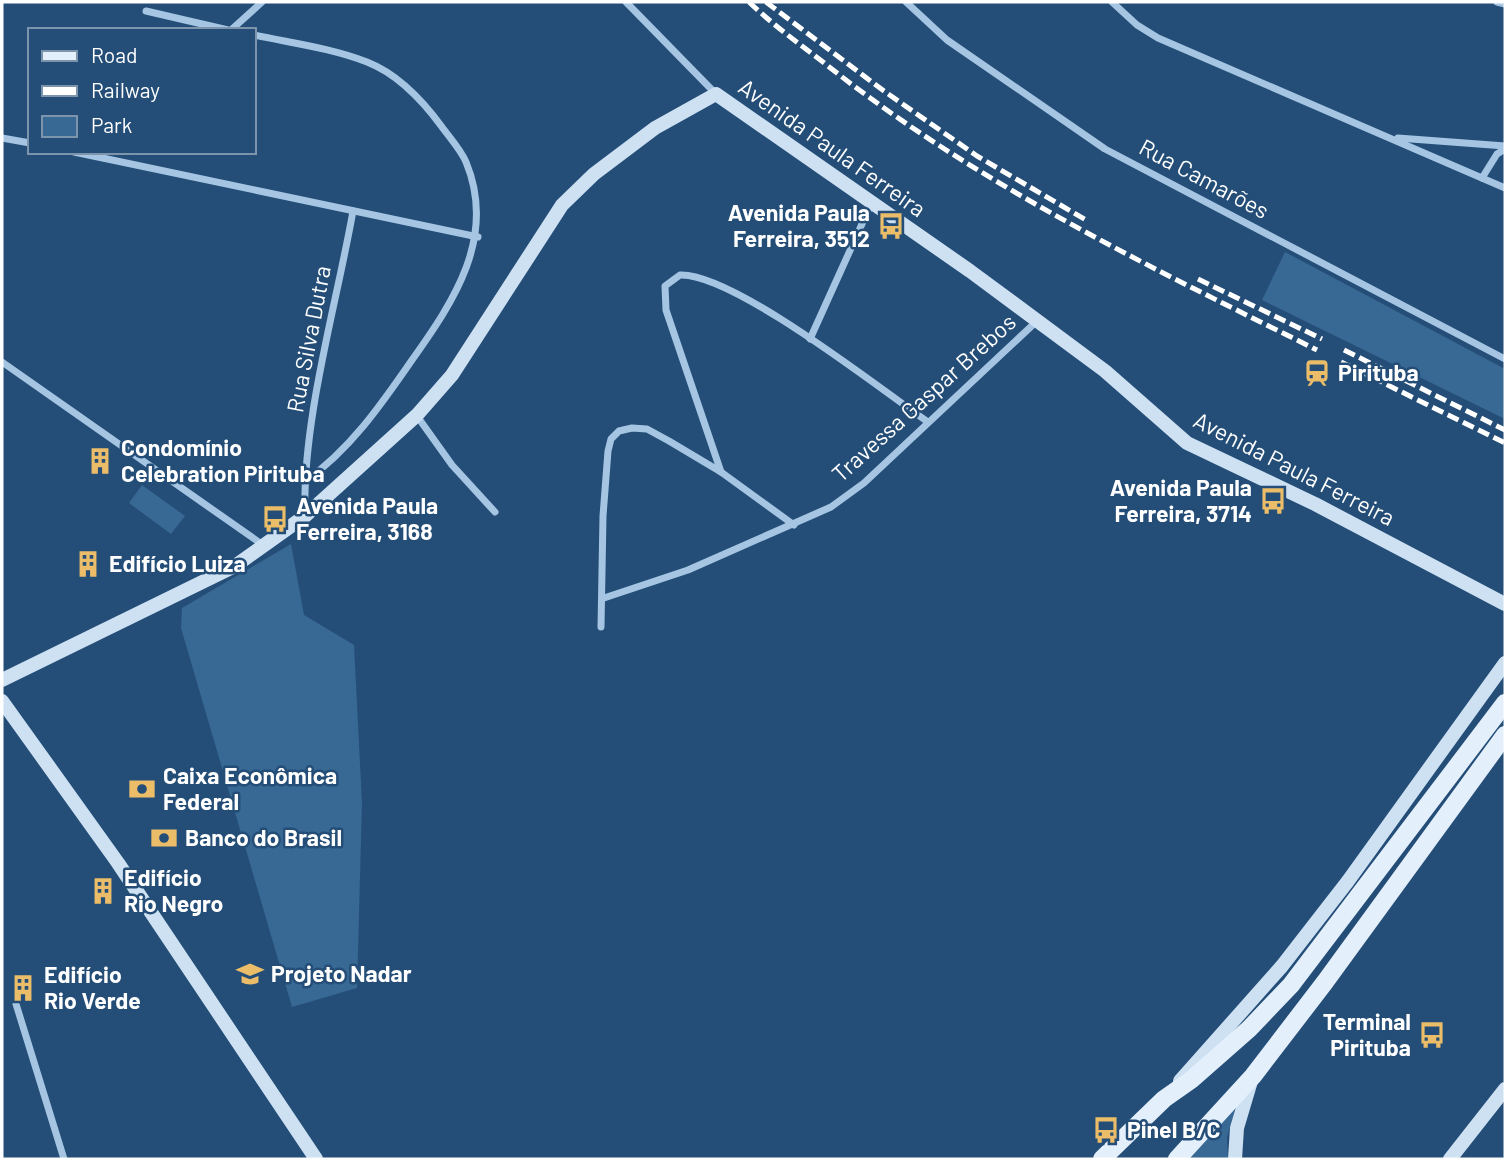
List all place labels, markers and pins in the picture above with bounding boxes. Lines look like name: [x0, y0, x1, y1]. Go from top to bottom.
place label: Avenida Paula Ferreira, 3512: [728, 198, 870, 252]
bus stop icon: Avenida Paula Ferreira, 3512: [876, 211, 906, 241]
station icon: Pirituba: [1302, 358, 1332, 388]
place label: Pirituba: [1338, 358, 1419, 386]
place label: Condomínio Celebration Pirituba: [121, 433, 325, 487]
building icon: Condomínio Celebration Pirituba: [85, 446, 115, 476]
place label: Avenida Paula Ferreira, 3714: [1110, 473, 1252, 527]
bus stop icon: Avenida Paula Ferreira, 3714: [1258, 486, 1288, 516]
place label: Avenida Paula Ferreira, 3168: [296, 491, 438, 545]
bus stop icon: Avenida Paula Ferreira, 3168: [260, 504, 290, 534]
building icon: Edifício Luiza: [73, 549, 103, 579]
place label: Edifício Luiza: [109, 549, 246, 577]
place label: Caixa Econômica Federal: [163, 761, 337, 815]
bank icon: Caixa Econômica Federal: [127, 774, 157, 804]
bank icon: Banco do Brasil: [149, 823, 179, 853]
place label: Banco do Brasil: [185, 823, 342, 851]
place label: Edifício Rio Negro: [124, 863, 223, 917]
building icon: Edifício Rio Negro: [88, 876, 118, 906]
school or university icon: Projeto Nadar: [235, 959, 265, 989]
place label: Projeto Nadar: [271, 959, 412, 987]
place label: Edifício Rio Verde: [44, 960, 141, 1014]
building icon: Edifício Rio Verde: [8, 973, 38, 1003]
place label: Terminal Pirituba: [1323, 1007, 1411, 1061]
bus stop icon: Terminal Pirituba: [1417, 1020, 1447, 1050]
bus stop icon: Pinel B/C: [1091, 1115, 1121, 1145]
place label: Pinel B/C: [1127, 1115, 1221, 1143]

